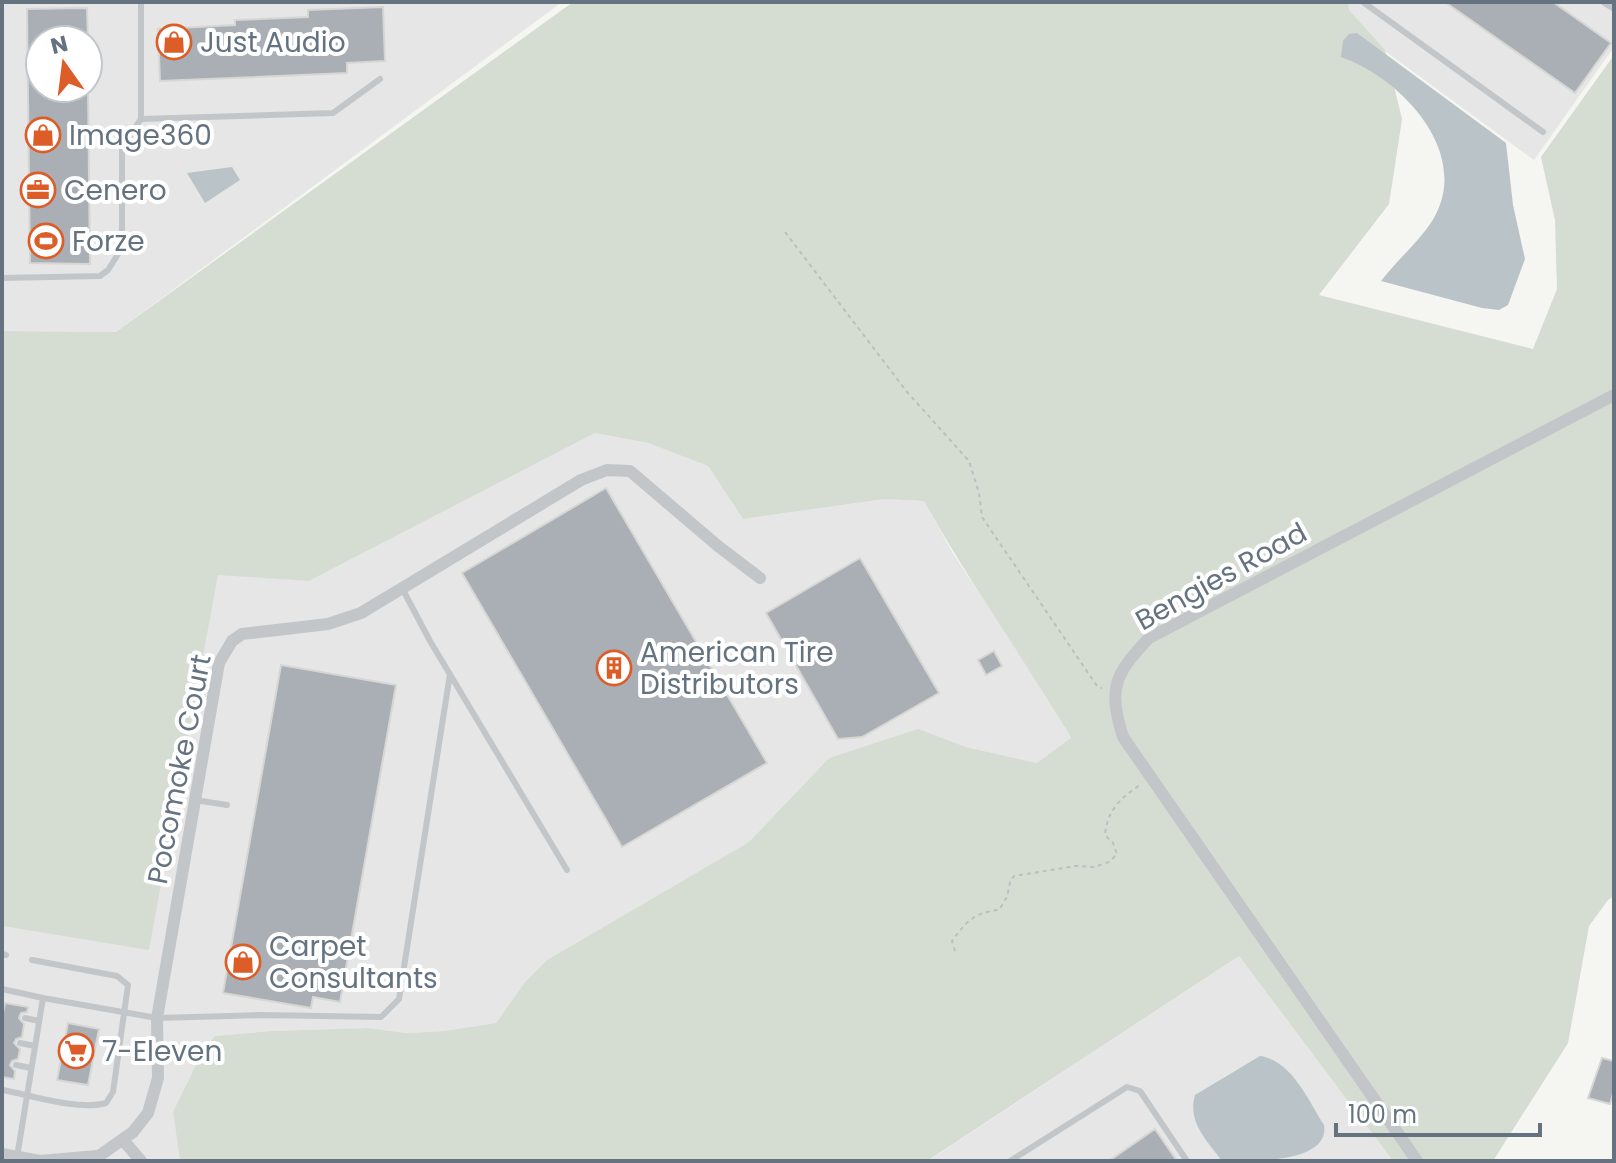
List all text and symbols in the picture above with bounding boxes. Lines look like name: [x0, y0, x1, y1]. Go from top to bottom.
shop icon: Just Audio: [155, 23, 193, 61]
place label: Just Audio: [200, 23, 346, 62]
north arrow: [24, 24, 104, 104]
text: N: [48, 28, 71, 62]
shop icon: Image360: [24, 116, 62, 154]
place label: Image360: [69, 116, 212, 155]
office icon: Cenero: [19, 171, 57, 209]
place label: Cenero: [64, 171, 167, 210]
sports icon: Forze: [27, 222, 65, 260]
place label: Forze: [72, 222, 145, 261]
street label: Bengies Road: [1128, 513, 1314, 640]
place label: American Tire Distributors: [640, 633, 834, 704]
building icon: American Tire Distributors: [595, 649, 633, 687]
street label: Pocomoke Court: [138, 651, 221, 887]
place label: Carpet Consultants: [269, 927, 438, 998]
shop icon: Carpet Consultants: [224, 943, 262, 981]
supermarket icon: 7-Eleven: [57, 1032, 95, 1070]
place label: 7-Eleven: [102, 1032, 222, 1071]
scale bar: [1336, 1087, 1540, 1137]
text: 100 m: [1348, 1098, 1417, 1131]

